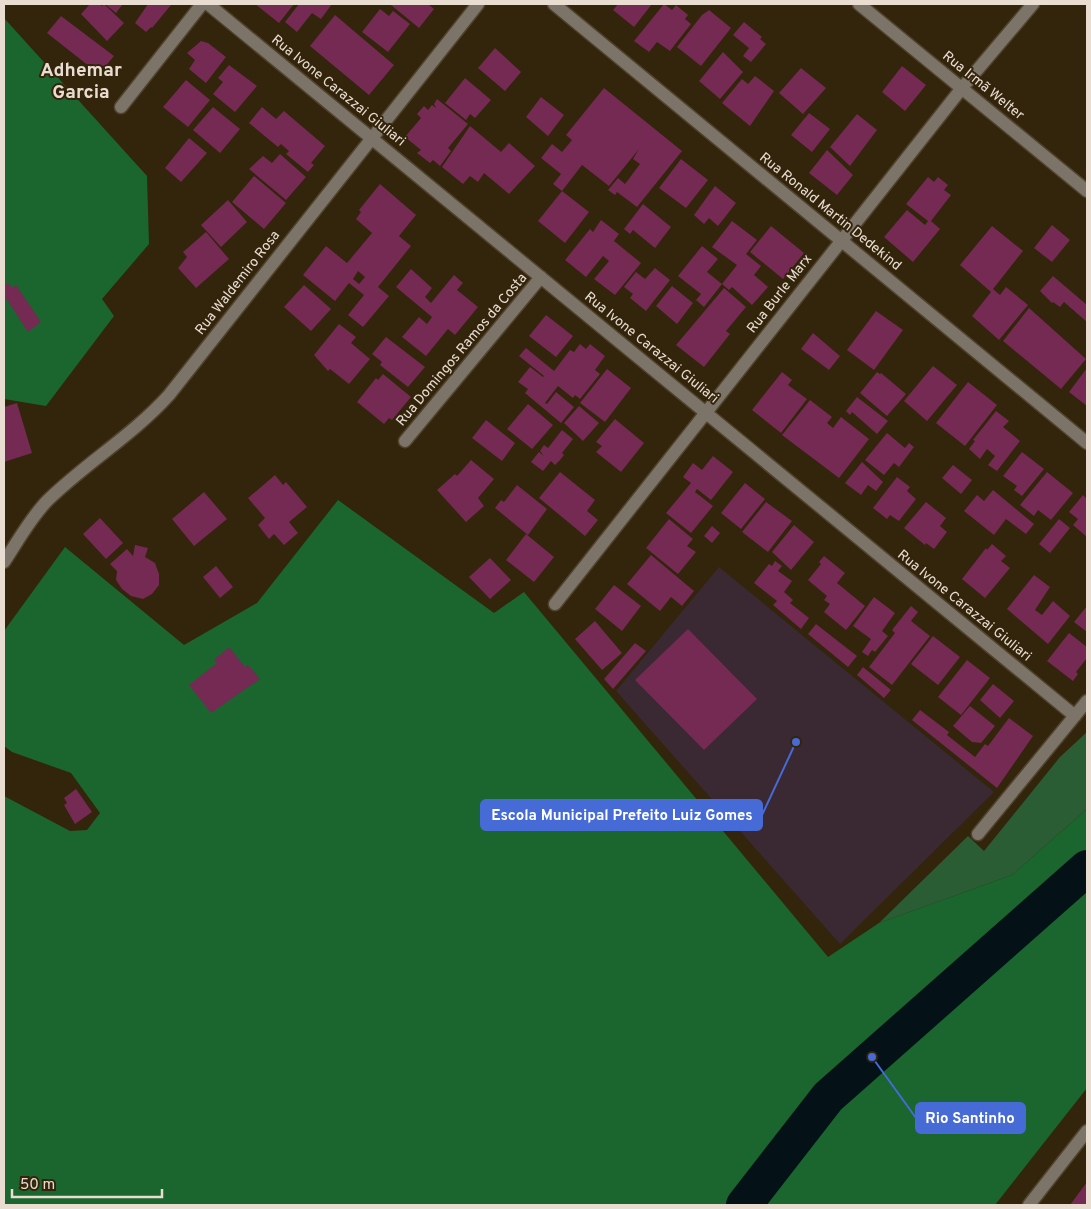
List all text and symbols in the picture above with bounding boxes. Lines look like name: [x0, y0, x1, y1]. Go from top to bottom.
street label: Rua Ivone Carazzai Giuliari: [267, 32, 409, 150]
street label: Rua Irmã Welter: [939, 48, 1028, 124]
district label: Adhemar Garcia: [40, 59, 122, 105]
street label: Rua Ronald Martin Dedekind: [756, 149, 904, 275]
street label: Rua Waldemiro Rosa: [192, 228, 284, 338]
street label: Rua Burle Marx: [744, 251, 816, 337]
street label: Rua Domingos Ramos da Costa: [393, 270, 531, 430]
street label: Rua Ivone Carazzai Giuliari: [580, 289, 722, 407]
street label: Rua Ivone Carazzai Giuliari: [893, 547, 1035, 665]
callout: Escola Municipal Prefeito Luiz Gomes: [481, 800, 762, 830]
text: Escola Municipal Prefeito Luiz Gomes: [491, 807, 753, 826]
callout: Rio Santinho: [916, 1103, 1025, 1133]
text: Rio Santinho: [925, 1110, 1015, 1129]
scale bar: [12, 1166, 162, 1198]
text: 50 m: [20, 1176, 55, 1195]

